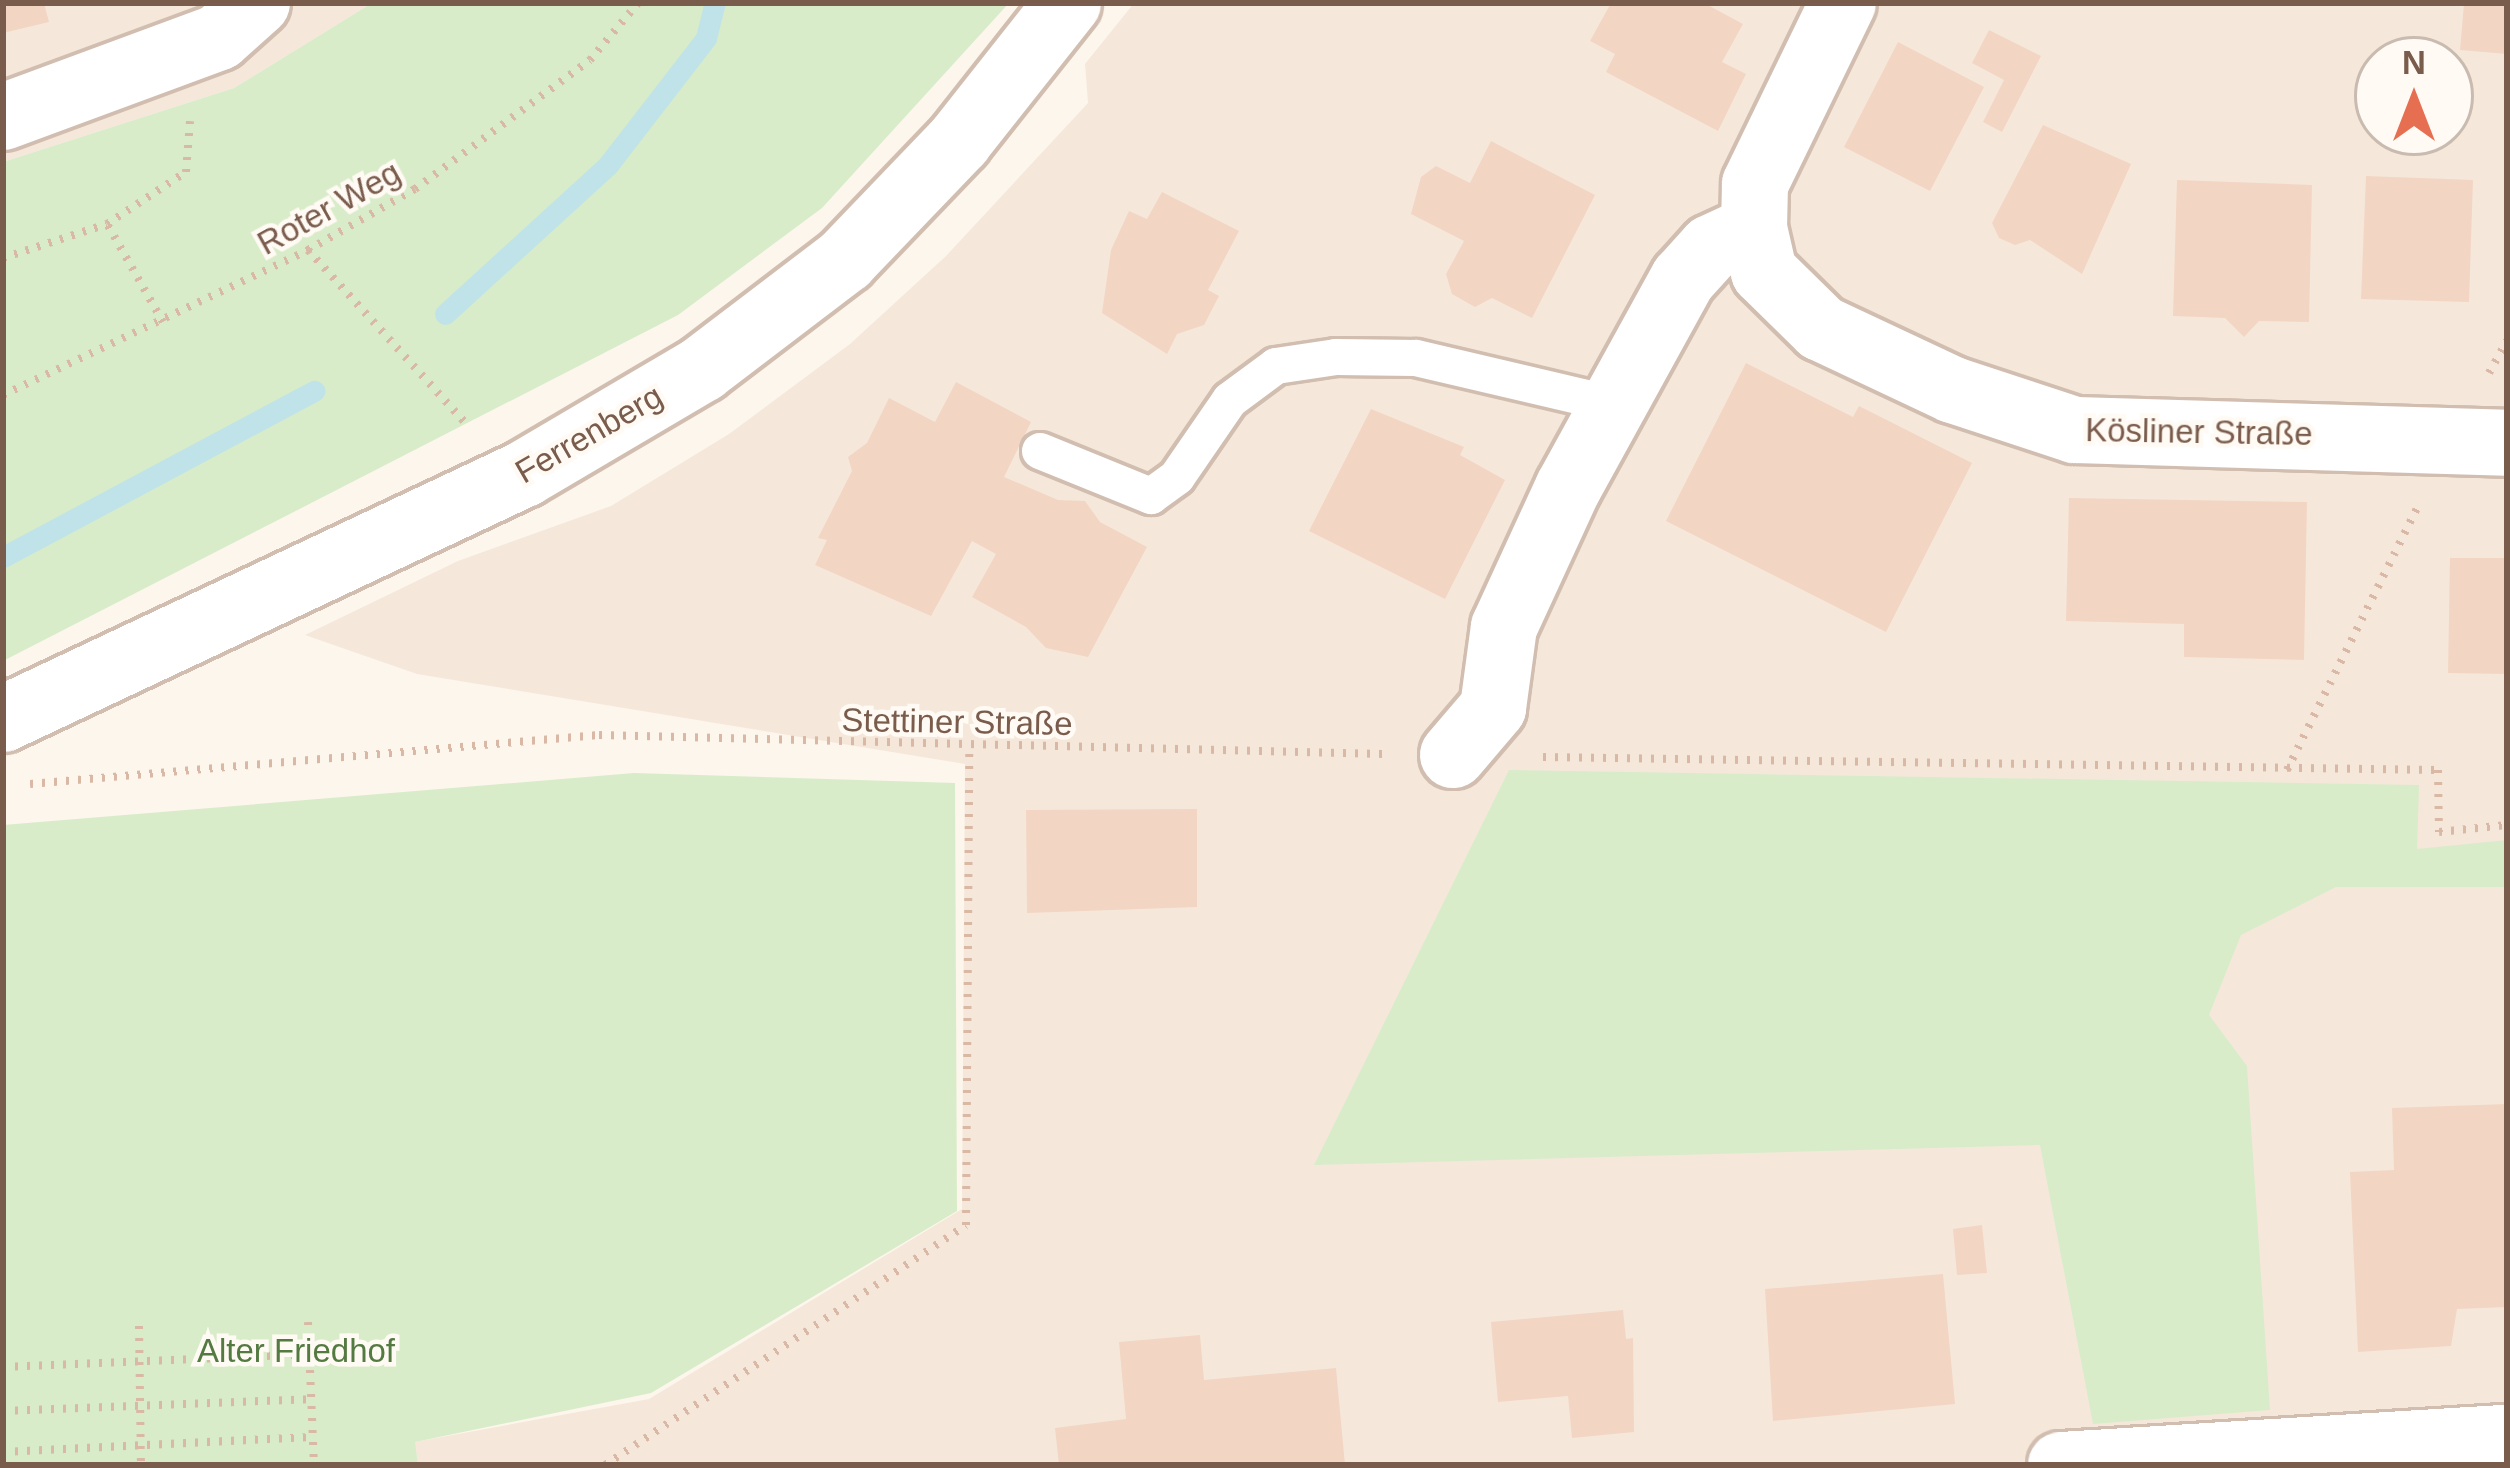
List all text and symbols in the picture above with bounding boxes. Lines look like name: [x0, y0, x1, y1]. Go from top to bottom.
north arrow: [2354, 36, 2474, 156]
text: N: [2402, 44, 2426, 81]
street label: Roter Weg: [251, 153, 407, 263]
street label: Ferrenberg: [508, 376, 670, 492]
street label: Kösliner Straße: [2085, 410, 2313, 454]
street label: Stettiner Straße: [841, 700, 1073, 744]
park label: Alter Friedhof: [197, 1331, 395, 1371]

